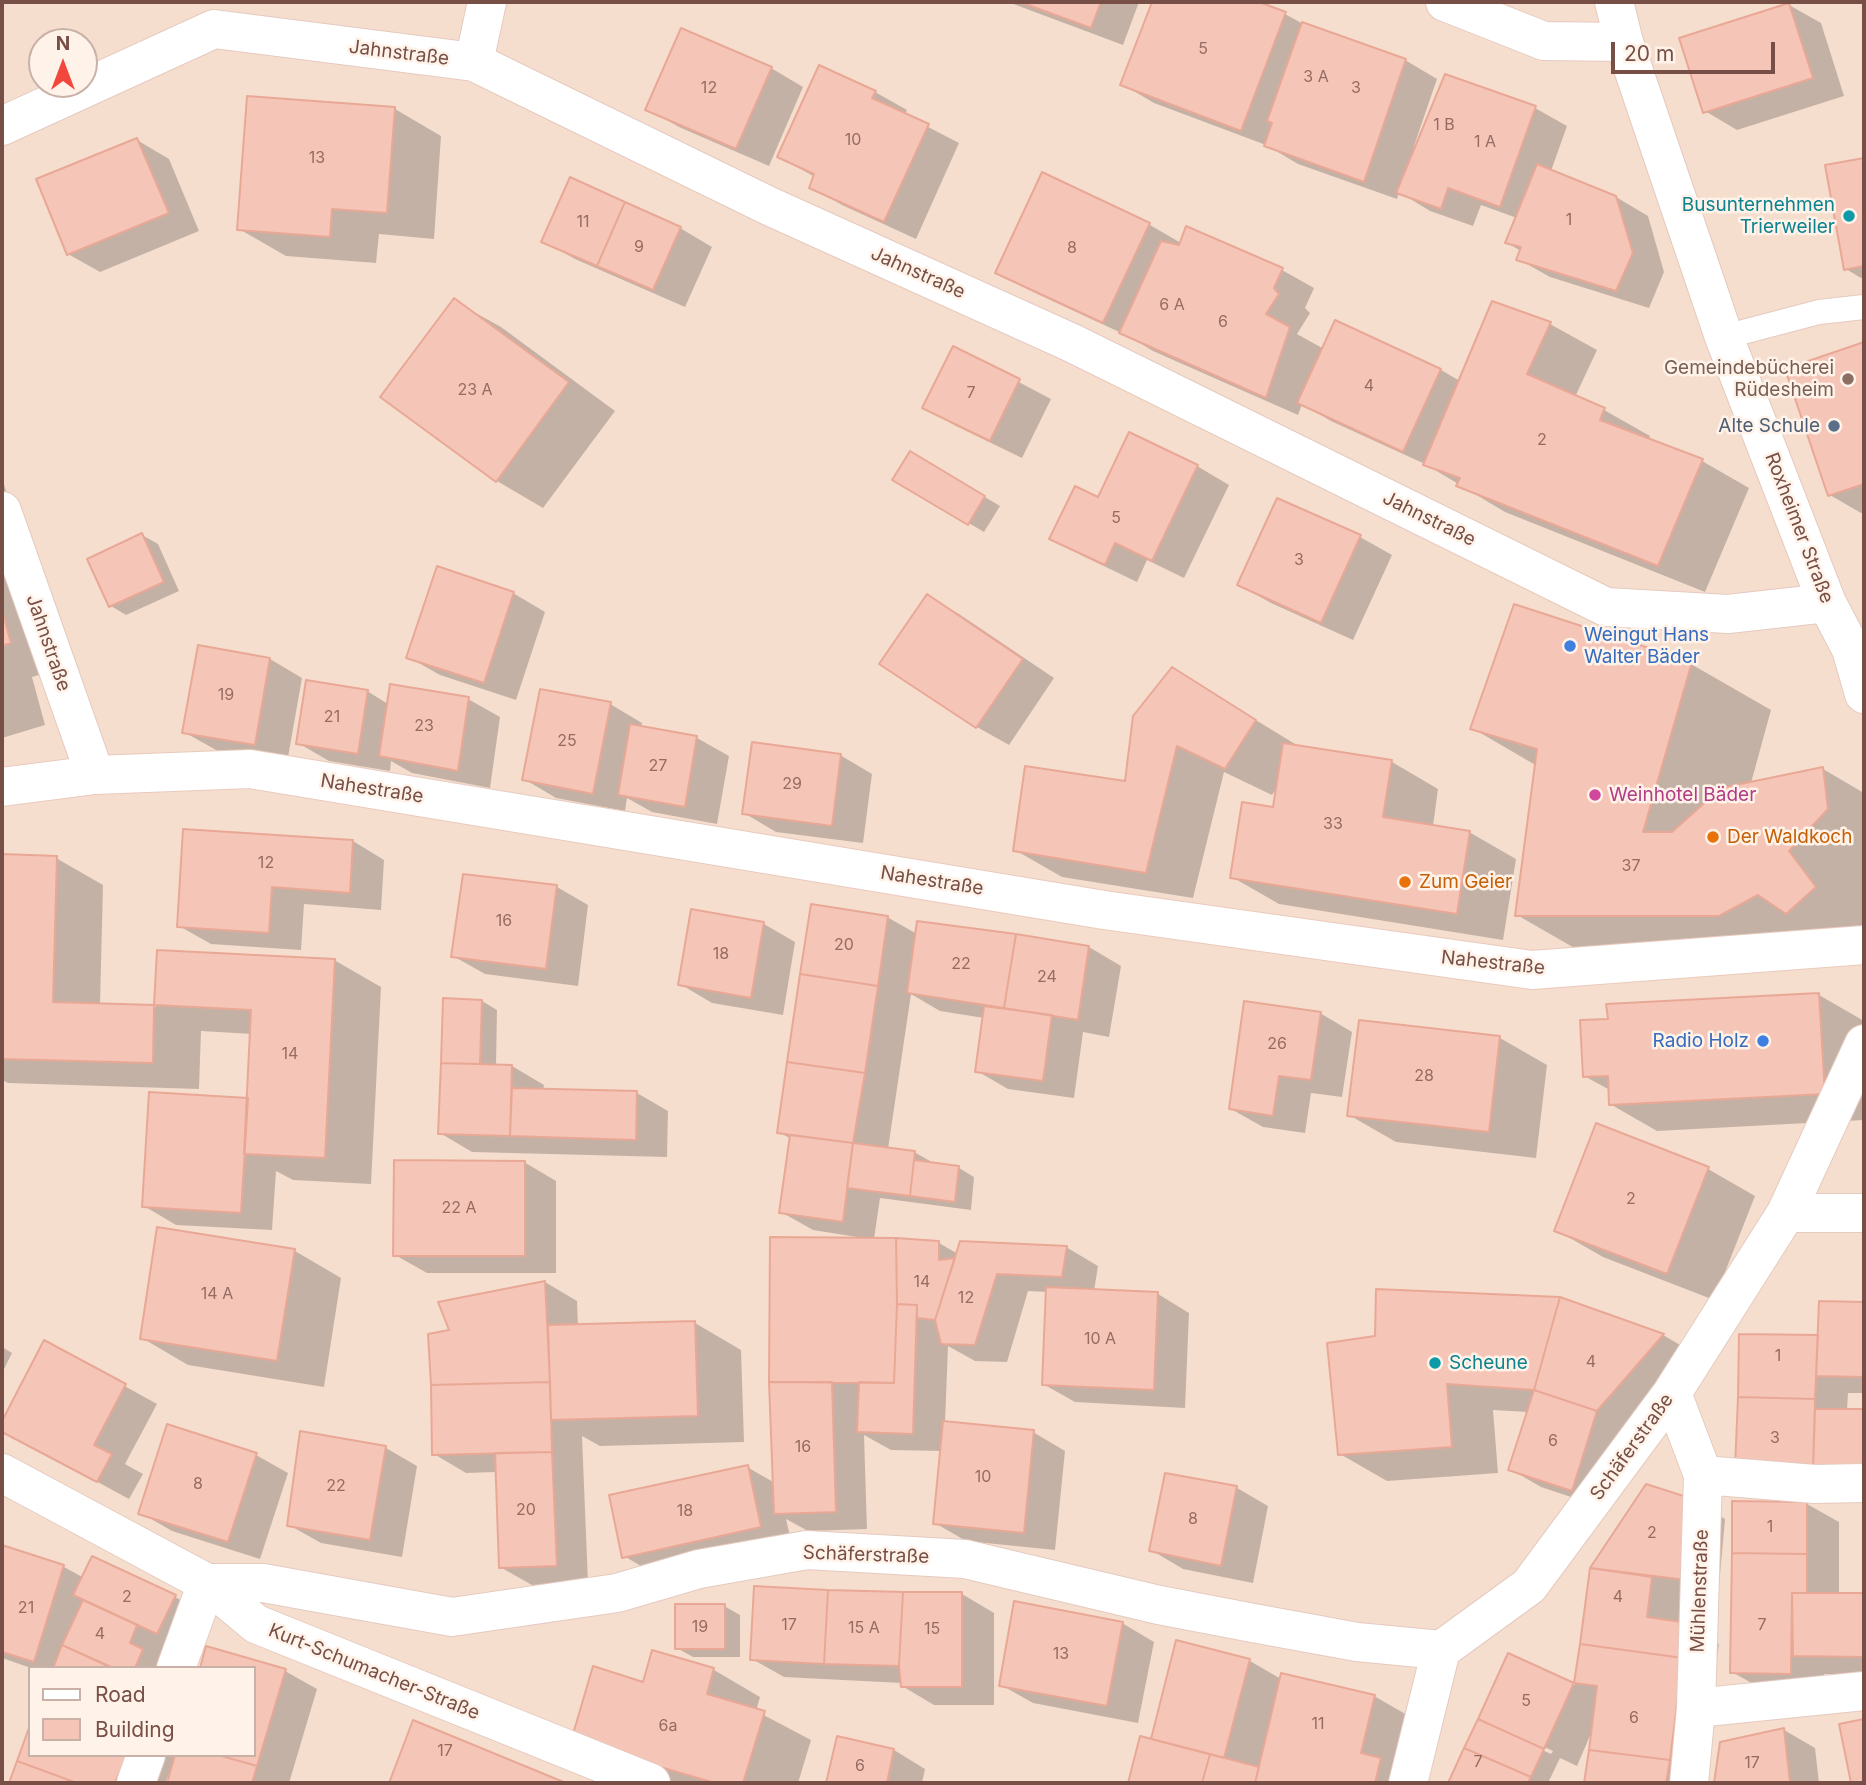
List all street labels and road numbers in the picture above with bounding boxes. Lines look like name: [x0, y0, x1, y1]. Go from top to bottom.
street label: Jahnstraße: [348, 36, 450, 70]
street label: Jahnstraße: [867, 242, 969, 304]
street label: Roxheimer Straße: [1760, 449, 1838, 607]
street label: Jahnstraße: [1379, 487, 1479, 551]
street label: Jahnstraße: [21, 592, 75, 694]
street label: Nahestraße: [319, 770, 425, 808]
street label: Nahestraße: [879, 862, 985, 900]
street label: Nahestraße: [1440, 946, 1546, 980]
street label: Schäferstraße: [1586, 1389, 1678, 1505]
street label: Mühlenstraße: [1686, 1529, 1714, 1653]
street label: Schäferstraße: [802, 1541, 930, 1569]
street label: Kurt-Schumacher-Straße: [265, 1619, 483, 1725]

